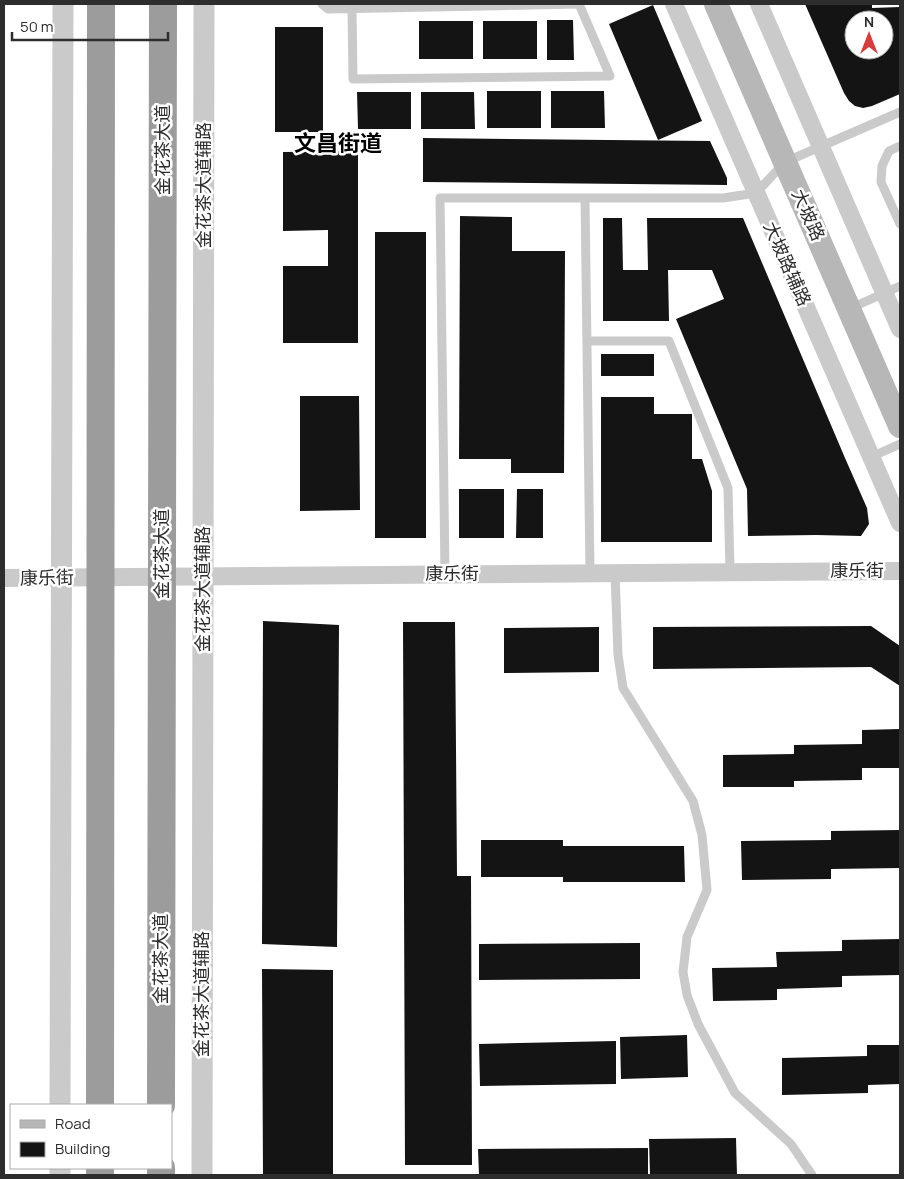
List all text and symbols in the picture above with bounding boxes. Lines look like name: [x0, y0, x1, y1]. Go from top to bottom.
scale bar: [12, 10, 169, 42]
north arrow: [844, 10, 894, 60]
text: N: [864, 12, 874, 31]
text: 50 m: [20, 16, 54, 37]
street label: 金花茶大道: [150, 105, 174, 195]
street label: 金花茶大道辅路: [191, 122, 215, 248]
district label: 文昌街道: [294, 128, 382, 158]
street label: 大坡路: [787, 185, 831, 244]
street label: 大坡路辅路: [759, 218, 817, 310]
street label: 金花茶大道: [149, 509, 173, 599]
street label: 金花茶大道辅路: [190, 526, 214, 652]
street label: 康乐街: [830, 558, 884, 582]
street label: 康乐街: [425, 561, 479, 585]
street label: 康乐街: [20, 565, 74, 589]
street label: 金花茶大道: [148, 914, 172, 1004]
street label: 金花茶大道辅路: [189, 931, 213, 1057]
legend: [10, 1104, 172, 1169]
text: Road: [55, 1113, 91, 1134]
text: Building: [55, 1138, 110, 1159]

